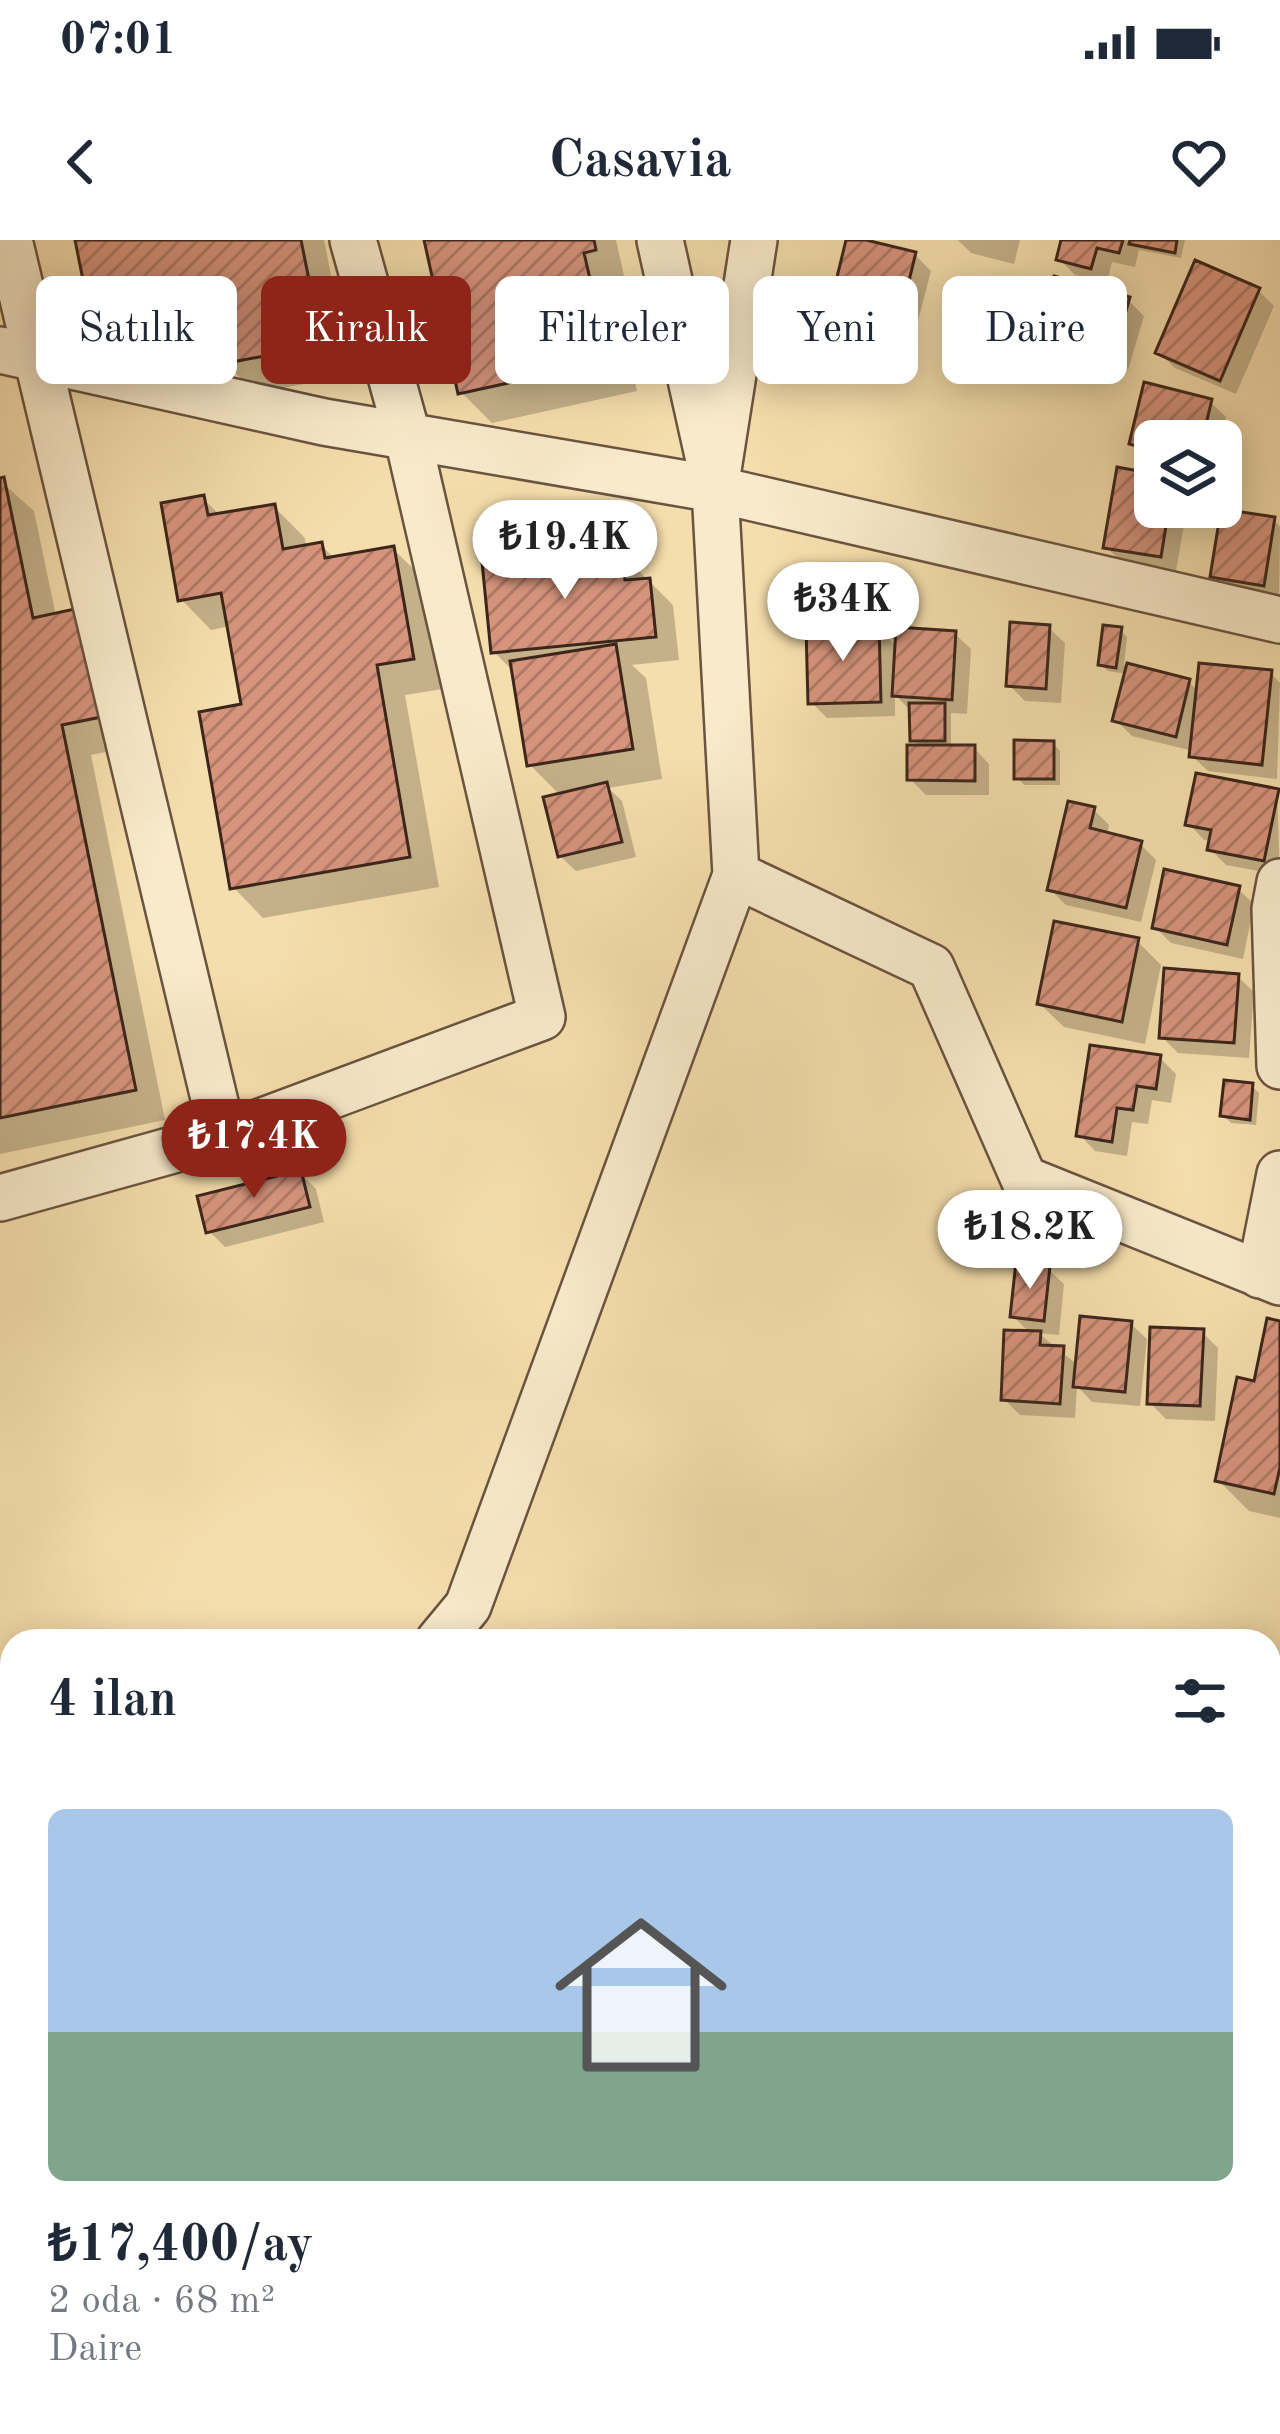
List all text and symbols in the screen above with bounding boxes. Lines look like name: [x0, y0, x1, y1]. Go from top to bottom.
text: 07:01: [60, 19, 177, 64]
icon: back: [48, 129, 114, 195]
icon: heart: [1166, 129, 1232, 195]
text: Casavia: [548, 135, 732, 189]
chip: Satılık: [36, 276, 237, 384]
chip: Kiralık: [261, 276, 471, 384]
chip: Filtreler: [495, 276, 729, 384]
chip: Yeni: [753, 276, 918, 384]
chip: Daire: [942, 276, 1127, 384]
map controls: [1134, 420, 1242, 528]
button: layers: [1134, 420, 1242, 528]
pin: ₺19.4K: [467, 500, 663, 602]
text: ₺19.4K: [499, 519, 631, 558]
pin: ₺34K: [772, 562, 914, 664]
text: ₺34K: [794, 581, 892, 620]
pin: ₺17.4K: [156, 1099, 352, 1201]
text: ₺17.4K: [188, 1118, 320, 1157]
pin: ₺18.2K: [932, 1190, 1128, 1292]
text: ₺18.2K: [964, 1209, 1096, 1248]
icon: filters: [1167, 1668, 1233, 1734]
text: 4 ilan: [48, 1676, 177, 1727]
icon: home: [533, 1887, 749, 2103]
text: ₺17,400/ay: [48, 2221, 314, 2272]
text: 2 oda · 68 m²: [48, 2282, 275, 2321]
text: Daire: [48, 2330, 142, 2369]

